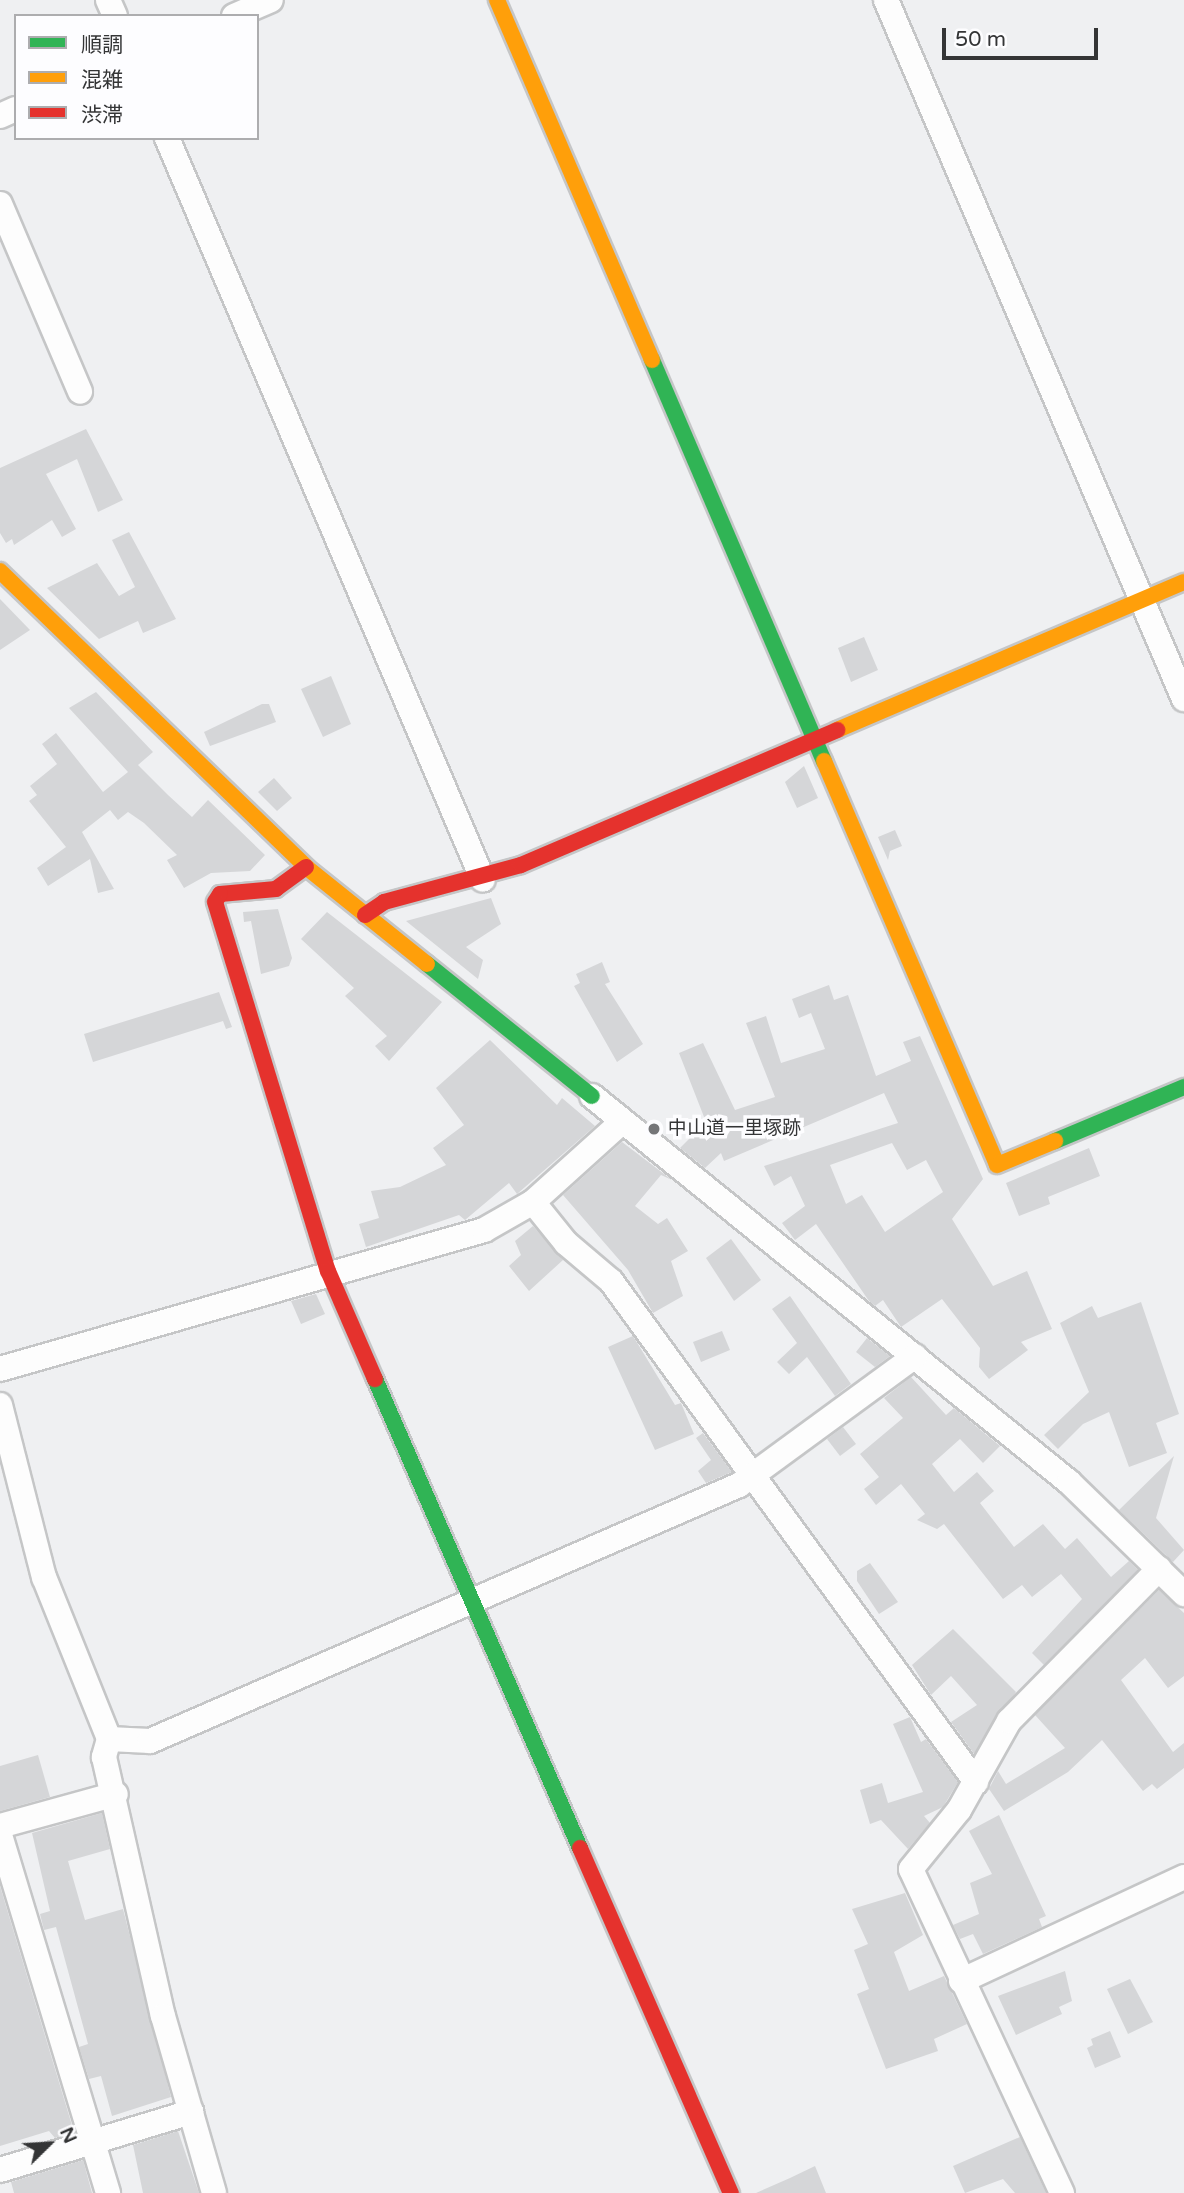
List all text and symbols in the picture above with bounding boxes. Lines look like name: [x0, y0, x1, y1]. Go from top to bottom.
legend: [14, 14, 259, 140]
scale bar: [946, 14, 1102, 58]
text: 50 m: [955, 27, 1006, 52]
text: 順調: [81, 33, 123, 58]
text: 混雑: [81, 68, 123, 93]
text: 渋滞: [81, 103, 123, 128]
place label: 中山道一里塚跡: [668, 1118, 801, 1140]
marker: 中山道一里塚跡: [646, 1121, 662, 1137]
north arrow: [14, 2109, 84, 2179]
text: N: [55, 2124, 81, 2147]

